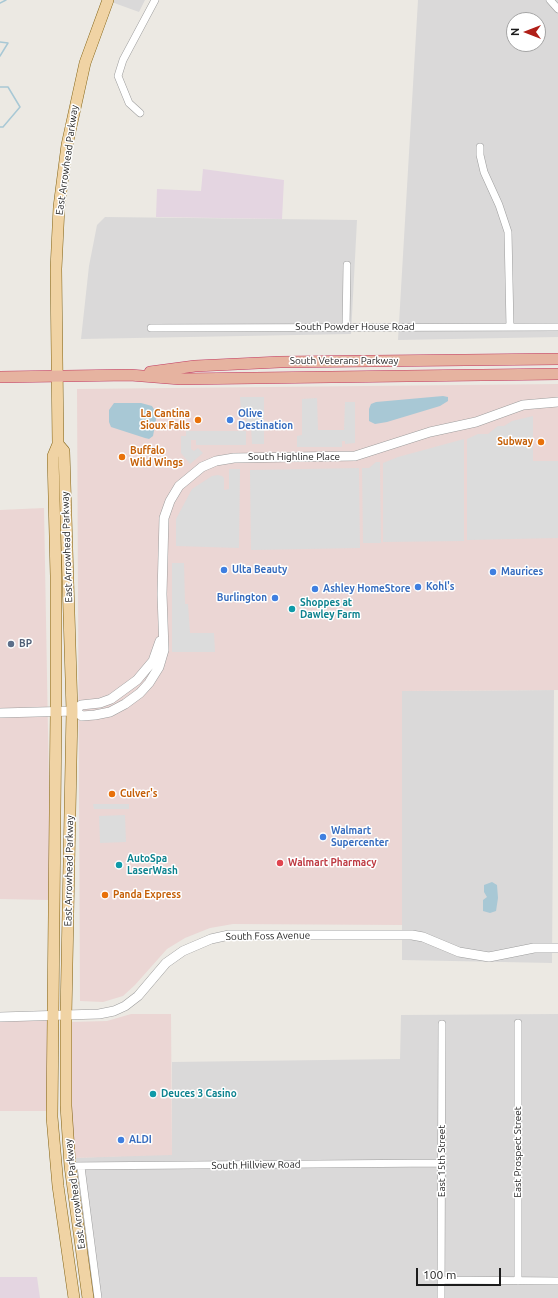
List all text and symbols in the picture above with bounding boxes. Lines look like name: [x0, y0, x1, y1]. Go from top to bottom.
north arrow: [506, 12, 546, 52]
text: N: [509, 28, 521, 36]
street label: East Arrowhead Parkway: [53, 104, 81, 216]
street label: South Powder House Road: [295, 321, 415, 333]
street label: South Veterans Parkway: [290, 355, 398, 367]
place label: La Cantina Sioux Falls: [140, 408, 190, 432]
place label: Olive Destination: [238, 408, 293, 432]
marker: La Cantina Sioux Falls: [193, 415, 203, 425]
marker: Olive Destination: [225, 415, 235, 425]
place label: Subway: [497, 436, 533, 448]
marker: Subway: [536, 437, 546, 447]
place label: Buffalo Wild Wings: [130, 445, 183, 468]
street label: South Highline Place: [248, 451, 340, 463]
marker: Buffalo Wild Wings: [117, 452, 127, 462]
street label: East Arrowhead Parkway: [59, 491, 75, 603]
place label: Ulta Beauty: [232, 564, 287, 576]
marker: Ulta Beauty: [219, 565, 229, 575]
place label: Maurices: [501, 566, 543, 578]
marker: Maurices: [488, 567, 498, 577]
place label: Kohl's: [426, 581, 454, 593]
marker: Kohl's: [413, 582, 423, 592]
place label: Ashley HomeStore: [323, 583, 410, 595]
marker: Ashley HomeStore: [310, 584, 320, 594]
place label: Burlington: [217, 592, 267, 604]
marker: Burlington: [270, 593, 280, 603]
place label: Shoppes at Dawley Farm: [300, 597, 360, 620]
marker: Shoppes at Dawley Farm: [287, 604, 297, 614]
place label: BP: [19, 638, 32, 650]
marker: BP: [6, 639, 16, 649]
place label: Culver's: [120, 788, 157, 800]
marker: Culver's: [107, 789, 117, 799]
street label: East Arrowhead Parkway: [62, 815, 76, 927]
place label: Walmart Supercenter: [331, 825, 389, 848]
marker: Walmart Supercenter: [318, 832, 328, 842]
place label: AutoSpa LaserWash: [127, 853, 178, 876]
place label: Walmart Pharmacy: [288, 857, 377, 869]
marker: Walmart Pharmacy: [275, 858, 285, 868]
marker: AutoSpa LaserWash: [114, 860, 124, 870]
place label: Panda Express: [113, 889, 181, 901]
marker: Panda Express: [100, 890, 110, 900]
street label: South Foss Avenue: [226, 929, 310, 943]
place label: Deuces 3 Casino: [161, 1088, 237, 1100]
marker: Deuces 3 Casino: [148, 1089, 158, 1099]
street label: East Prospect Street: [512, 1106, 524, 1198]
street label: East 15th Street: [436, 1125, 448, 1197]
place label: ALDI: [129, 1134, 152, 1146]
marker: ALDI: [116, 1135, 126, 1145]
street label: East Arrowhead Parkway: [62, 1138, 88, 1250]
street label: South Hillview Road: [211, 1158, 301, 1172]
scale bar: [418, 1260, 503, 1286]
text: 100 m: [423, 1268, 456, 1281]

